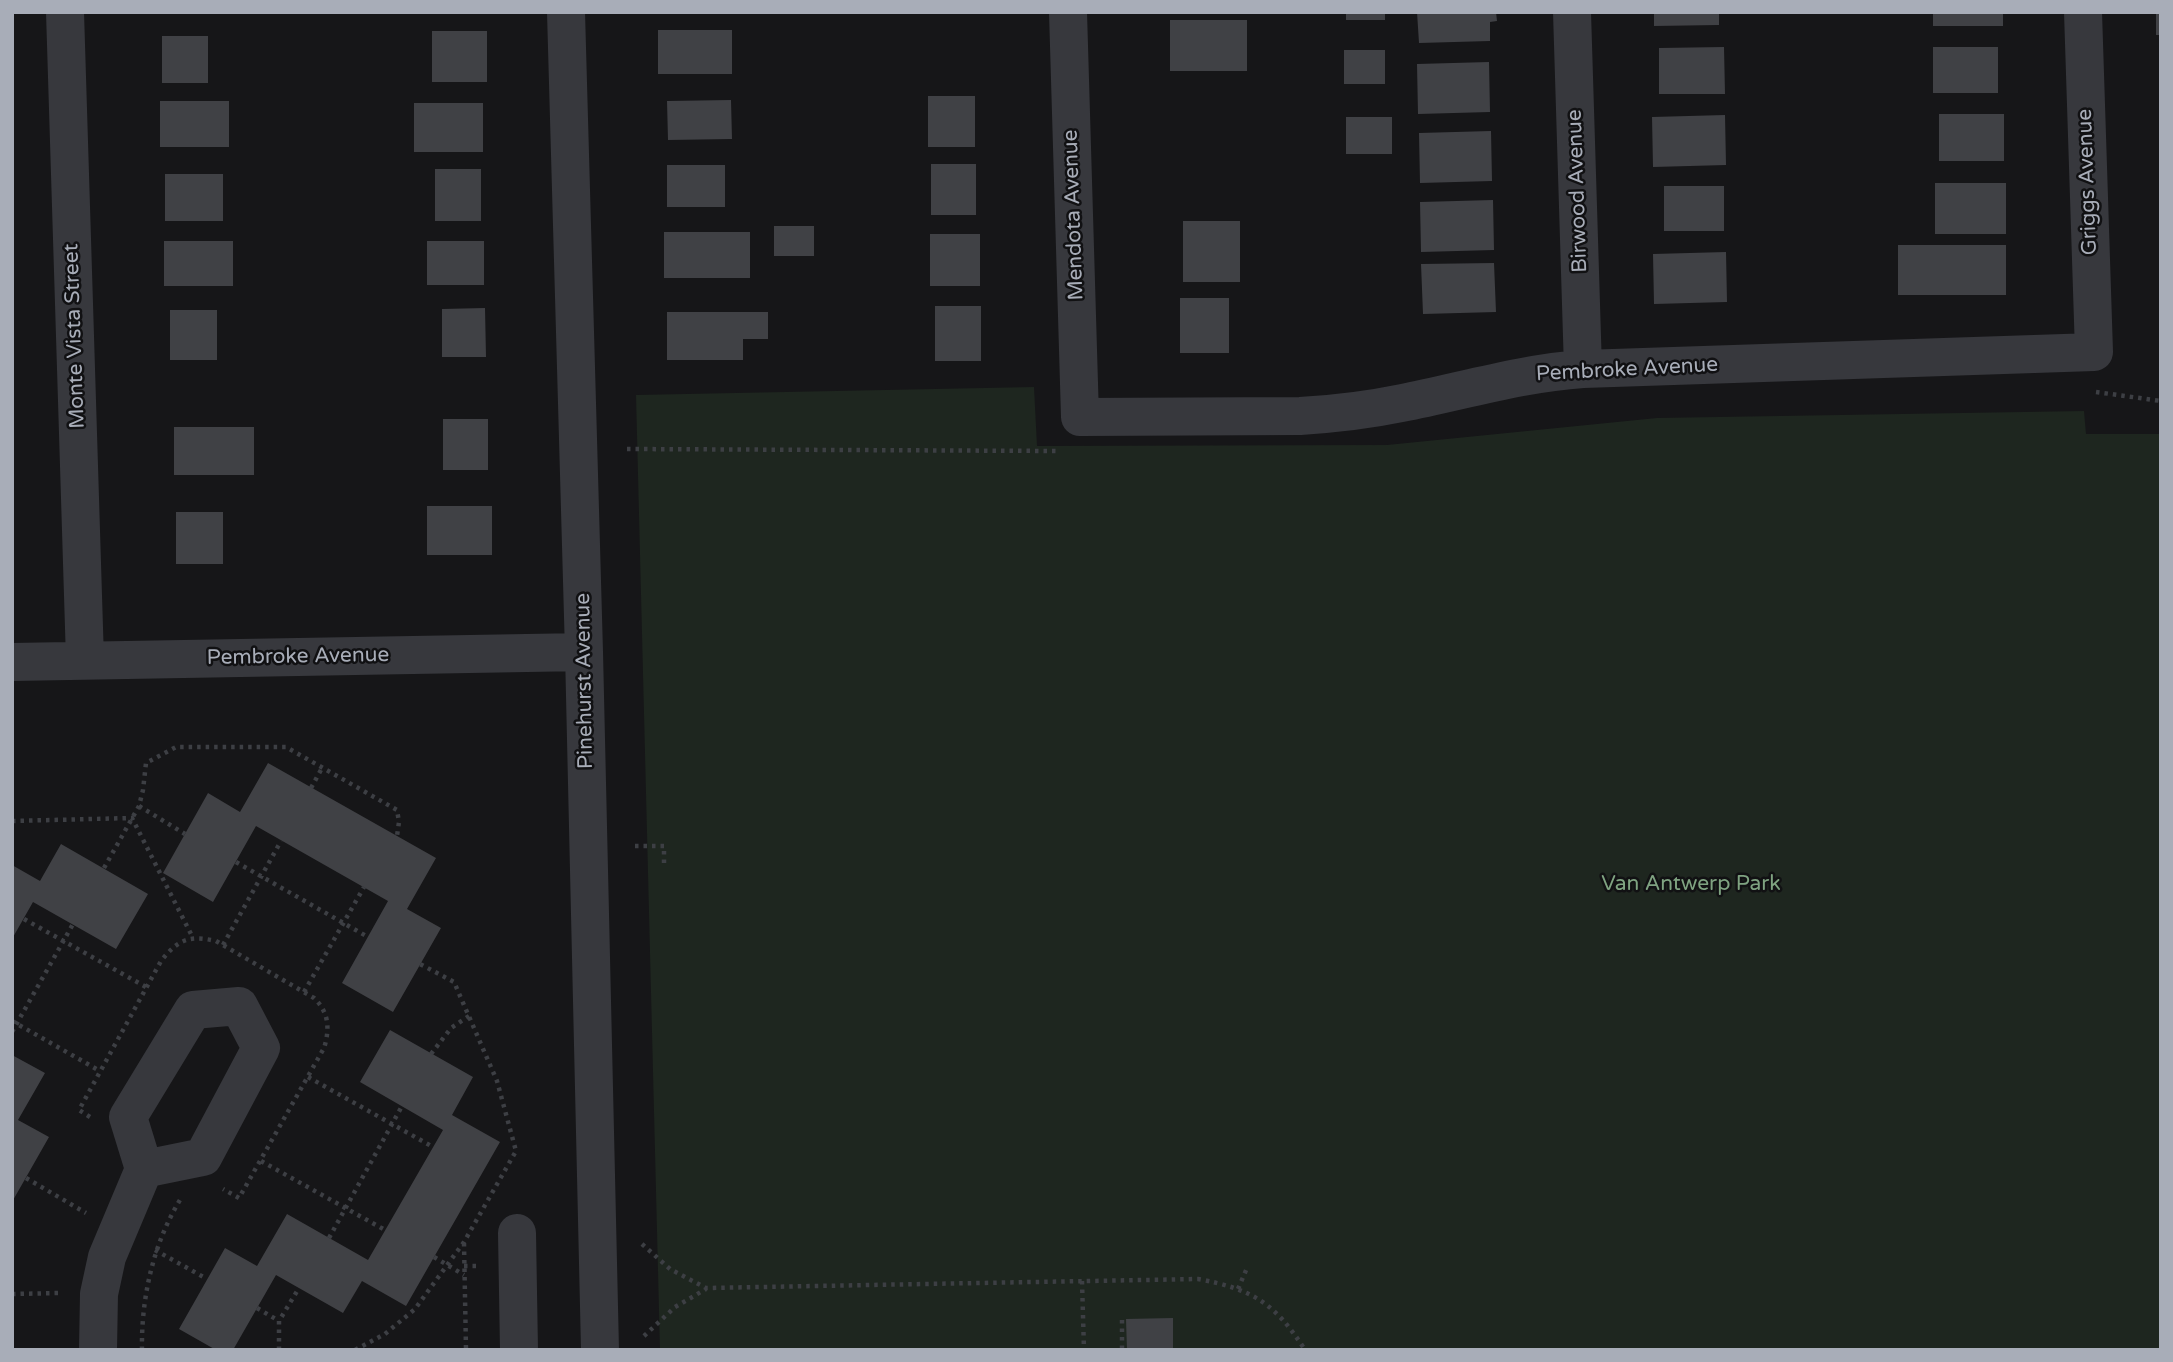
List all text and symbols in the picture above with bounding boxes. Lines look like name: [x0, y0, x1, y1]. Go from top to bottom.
street label: Griggs Avenue: [2073, 108, 2103, 256]
street label: Birwood Avenue: [1563, 109, 1593, 273]
street label: Mendota Avenue: [1058, 129, 1090, 301]
street label: Monte Vista Street: [59, 243, 91, 429]
street label: Pembroke Avenue: [1535, 353, 1719, 387]
street label: Pinehurst Avenue: [571, 593, 599, 769]
street label: Pembroke Avenue: [207, 643, 389, 671]
park label: Van Antwerp Park: [1601, 871, 1781, 897]

